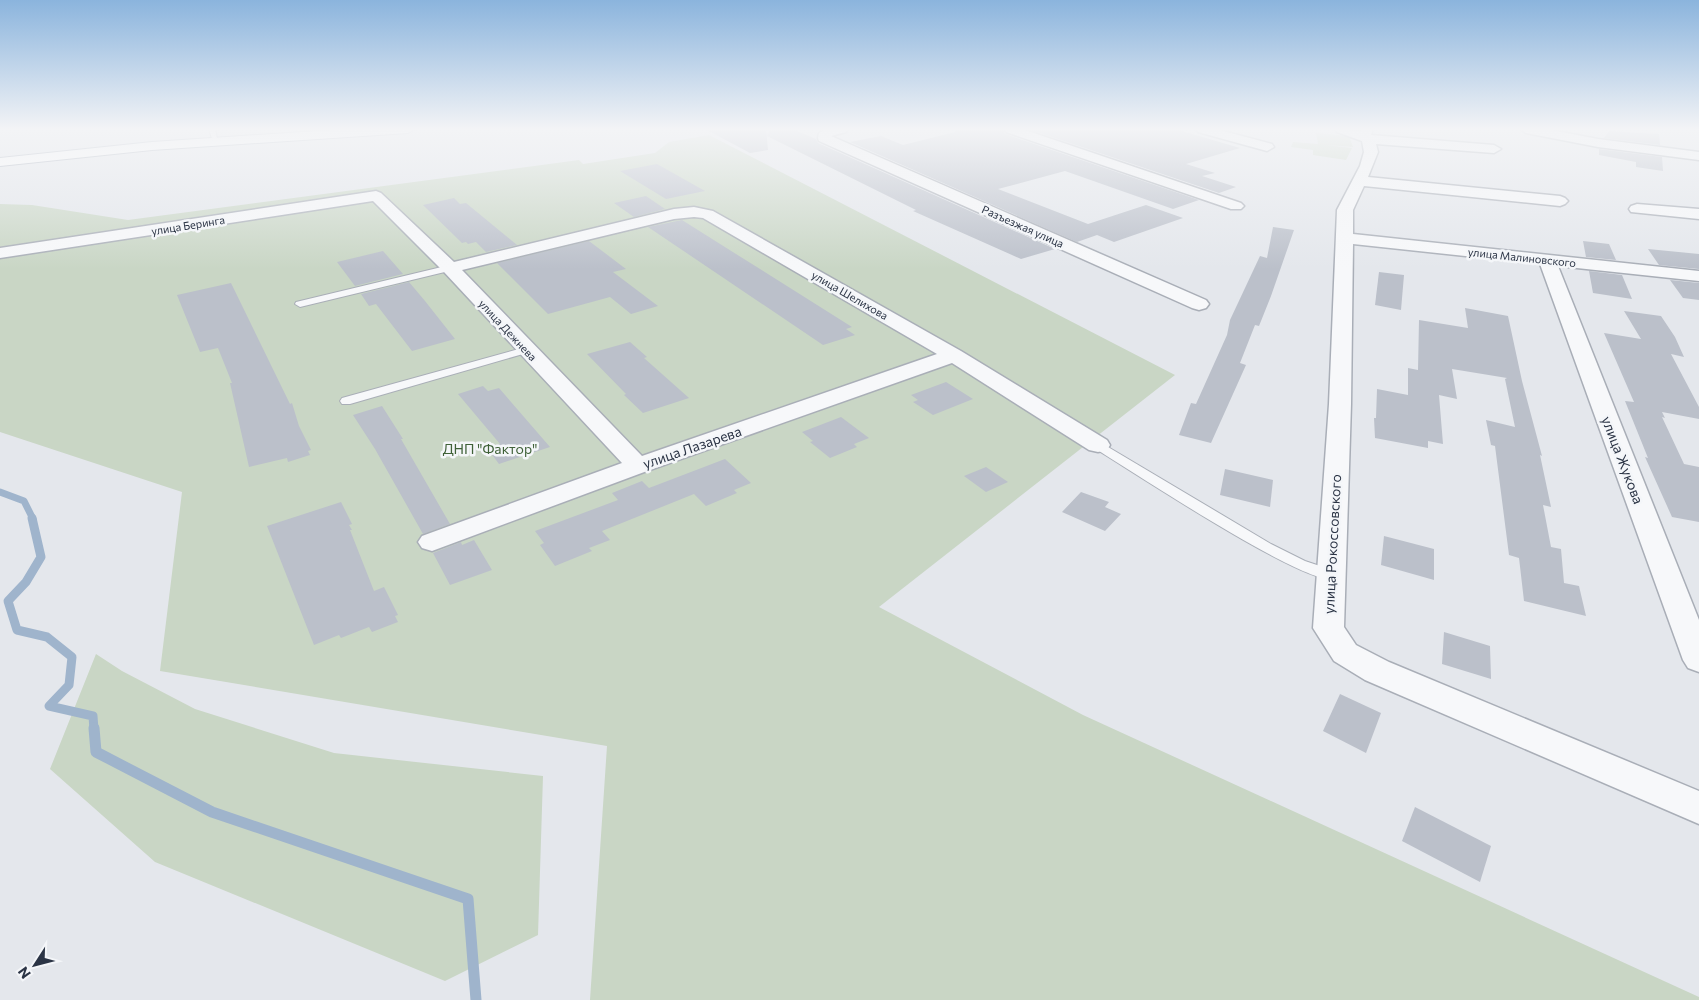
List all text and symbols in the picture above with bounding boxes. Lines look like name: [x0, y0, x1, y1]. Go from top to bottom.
street label: Разъезжая улица: [980, 202, 1066, 250]
street label: улица Беринга: [150, 213, 226, 237]
street label: улица Малиновского: [1467, 245, 1577, 269]
street label: улица Шелихова: [810, 268, 890, 322]
street label: улица Дежнева: [476, 297, 540, 363]
street label: улица Жукова: [1599, 414, 1647, 506]
street label: улица Лазарева: [641, 422, 743, 472]
park label: ДНП "Фактор": [443, 440, 537, 457]
street label: улица Рокоссовского: [1320, 474, 1344, 614]
north arrow: [10, 940, 60, 990]
text: N: [14, 964, 34, 982]

